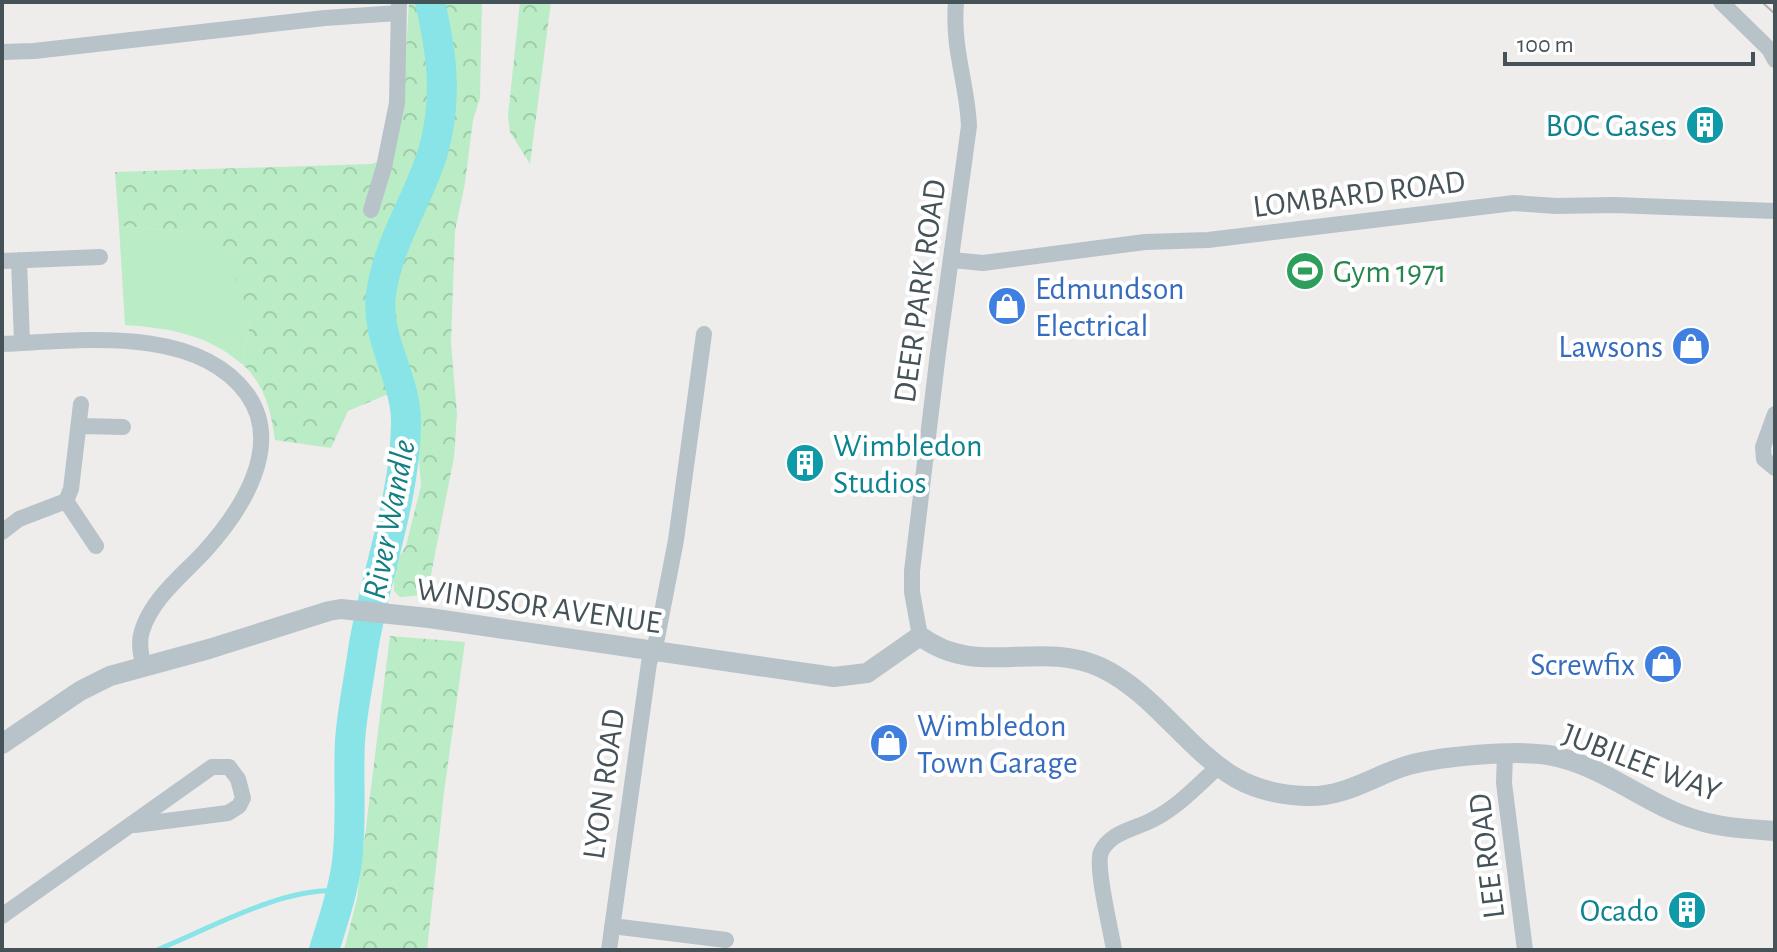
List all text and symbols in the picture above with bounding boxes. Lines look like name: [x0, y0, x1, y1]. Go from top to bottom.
scale bar: [1505, 16, 1753, 66]
text: 100 m: [1517, 33, 1574, 57]
building icon: BOC Gases: [1684, 104, 1726, 146]
place label: BOC Gases: [1545, 110, 1677, 142]
street label: LOMBARD ROAD: [1251, 165, 1467, 223]
street label: DEER PARK ROAD: [888, 177, 952, 405]
sports icon: Gym 1971: [1284, 250, 1326, 292]
place label: Gym 1971: [1333, 256, 1447, 288]
place label: Edmundson Electrical: [1035, 273, 1185, 342]
shop icon: Edmundson Electrical: [986, 285, 1028, 327]
shop icon: Lawsons: [1670, 325, 1712, 367]
place label: Lawsons: [1558, 331, 1663, 363]
place label: Wimbledon Studios: [833, 430, 983, 499]
water label: River Wandle: [358, 437, 422, 602]
building icon: Wimbledon Studios: [784, 442, 826, 484]
street label: WINDSOR AVENUE: [414, 573, 663, 639]
shop icon: Screwfix: [1642, 643, 1684, 685]
place label: Screwfix: [1530, 649, 1635, 681]
street label: LYON ROAD: [578, 707, 630, 861]
place label: Wimbledon Town Garage: [917, 710, 1078, 779]
street label: JUBILEE WAY: [1558, 718, 1725, 808]
shop icon: Wimbledon Town Garage: [868, 722, 910, 764]
street label: LEE ROAD: [1463, 791, 1511, 920]
building icon: Ocado: [1666, 889, 1708, 931]
place label: Ocado: [1580, 895, 1659, 927]

